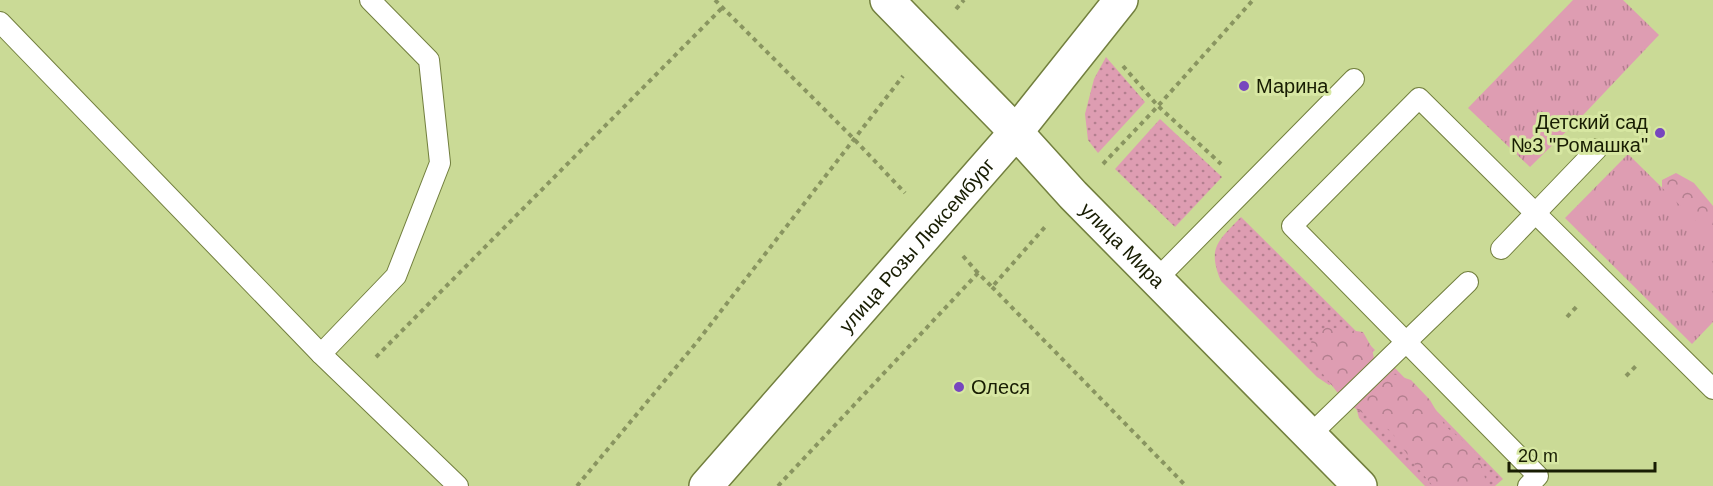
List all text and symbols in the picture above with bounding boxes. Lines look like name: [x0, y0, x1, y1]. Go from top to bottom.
place label: Марина: [1256, 75, 1329, 97]
marker: Марина: [1237, 79, 1251, 93]
place label: Детский сад №3 "Ромашка": [1511, 111, 1648, 156]
marker: Детский сад №3 "Ромашка": [1653, 126, 1667, 140]
street label: улица Розы Люксембург: [835, 154, 999, 337]
street label: улица Мира: [1076, 198, 1170, 293]
place label: Олеся: [971, 376, 1030, 398]
marker: Олеся: [952, 380, 966, 394]
scale bar: [1509, 435, 1654, 473]
text: 20 m: [1518, 446, 1558, 466]

